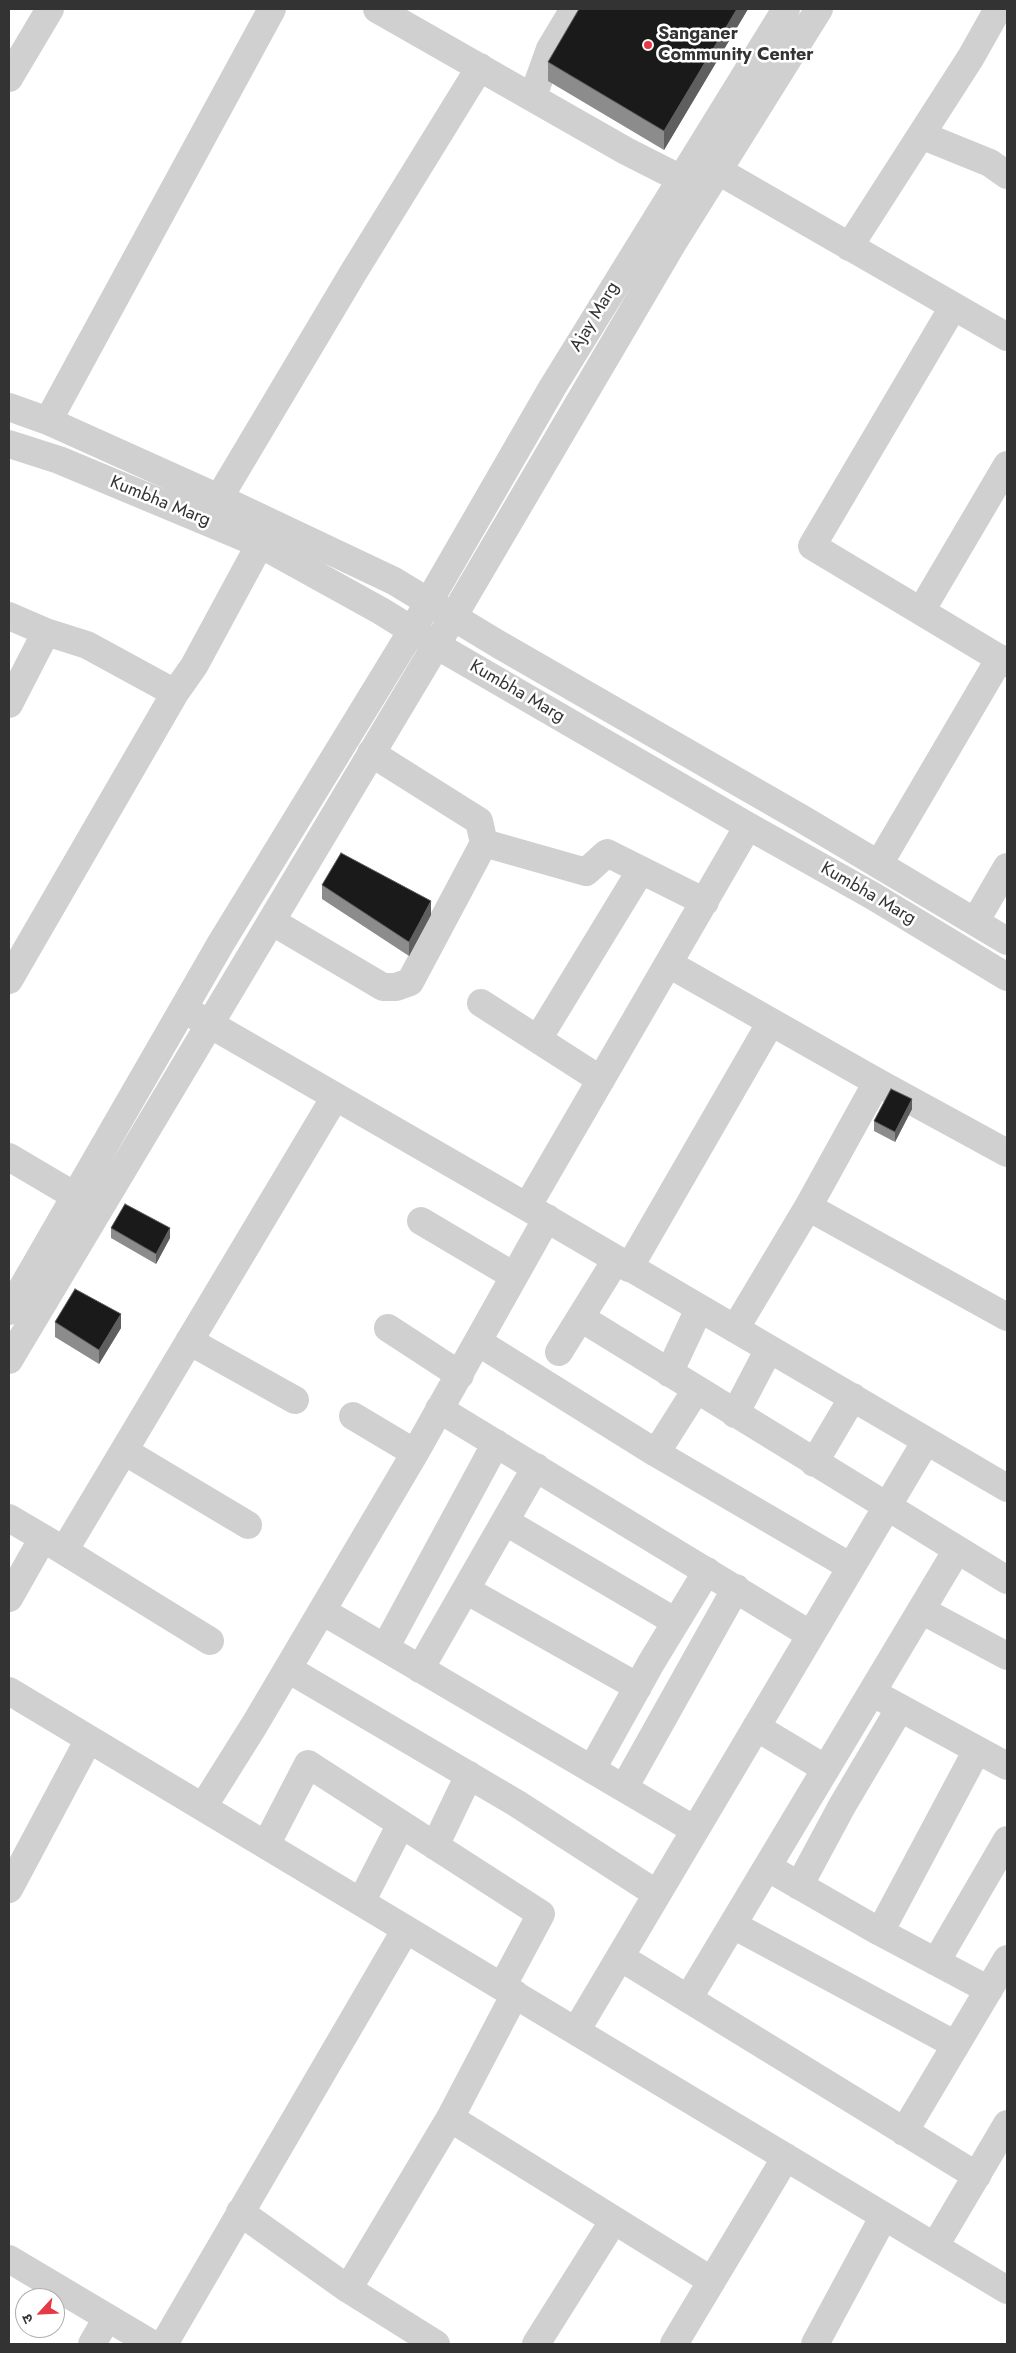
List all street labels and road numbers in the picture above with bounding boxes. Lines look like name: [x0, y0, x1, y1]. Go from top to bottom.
street label: Ajay Marg: [566, 278, 624, 356]
street label: Kumbha Marg: [107, 472, 213, 532]
street label: Kumbha Marg: [466, 656, 568, 728]
street label: Kumbha Marg: [817, 858, 919, 930]

